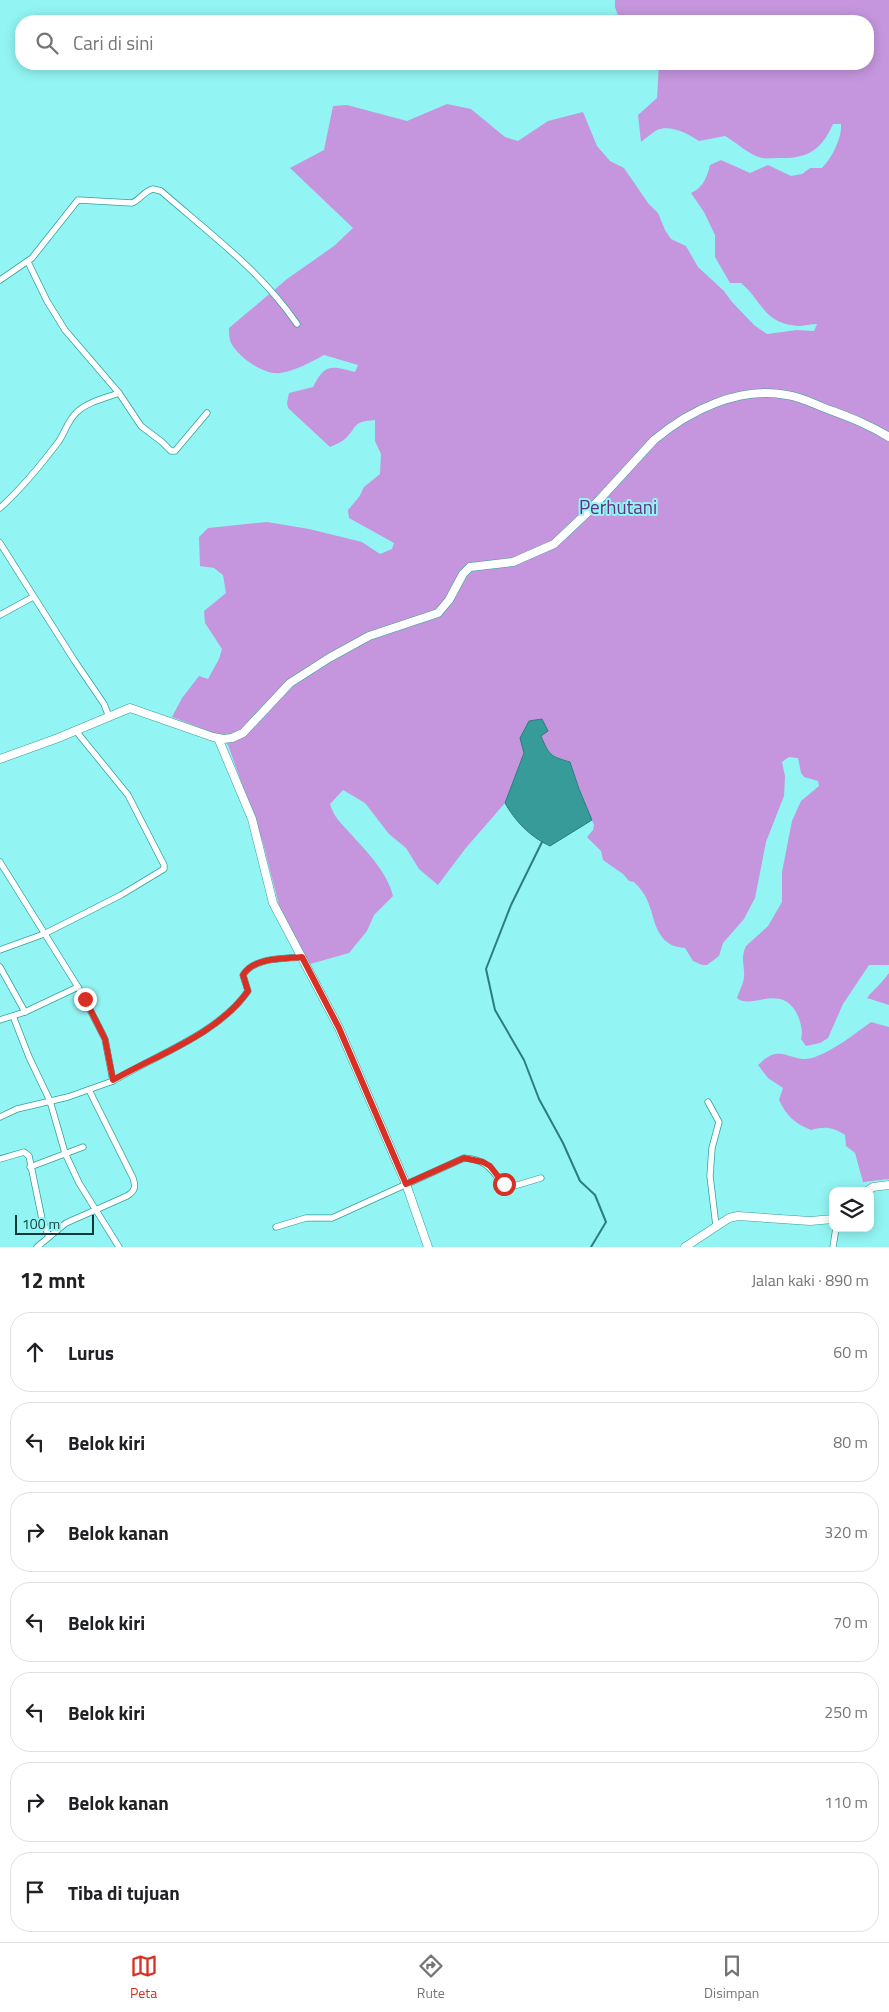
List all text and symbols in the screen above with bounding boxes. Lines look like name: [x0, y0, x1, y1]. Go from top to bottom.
search box: [15, 15, 874, 70]
text: Cari di sini: [73, 28, 154, 57]
icon: search: [33, 29, 61, 57]
park label: Perhutani: [579, 492, 657, 521]
route end: [74, 988, 97, 1011]
route start: [493, 1173, 516, 1196]
map controls: [829, 1187, 874, 1232]
button: layers: [829, 1187, 874, 1232]
scale bar: [15, 1212, 94, 1235]
text: 100 m: [22, 1213, 60, 1234]
text: 12 mnt: [20, 1264, 85, 1296]
text: Jalan kaki · 890 m: [751, 1268, 869, 1292]
icon: ahead: [21, 1338, 49, 1366]
text: Lurus: [68, 1338, 114, 1367]
text: 60 m: [833, 1340, 868, 1364]
icon: left: [21, 1428, 49, 1456]
text: Belok kiri: [68, 1428, 145, 1457]
text: 80 m: [833, 1430, 868, 1454]
icon: right: [21, 1518, 49, 1546]
text: Belok kanan: [68, 1518, 169, 1547]
text: 320 m: [824, 1520, 868, 1544]
icon: left: [21, 1608, 49, 1636]
text: Belok kiri: [68, 1608, 145, 1637]
text: 70 m: [833, 1610, 868, 1634]
icon: left: [21, 1698, 49, 1726]
text: Belok kiri: [68, 1698, 145, 1727]
text: 250 m: [824, 1700, 868, 1724]
icon: right: [21, 1788, 49, 1816]
text: Belok kanan: [68, 1788, 169, 1817]
text: 110 m: [824, 1790, 868, 1814]
icon: arrive: [21, 1878, 49, 1906]
text: Tiba di tujuan: [68, 1878, 180, 1907]
tab: Peta: [130, 1952, 158, 2003]
tab: Rute: [417, 1952, 445, 2003]
tab: Disimpan: [704, 1952, 759, 2003]

